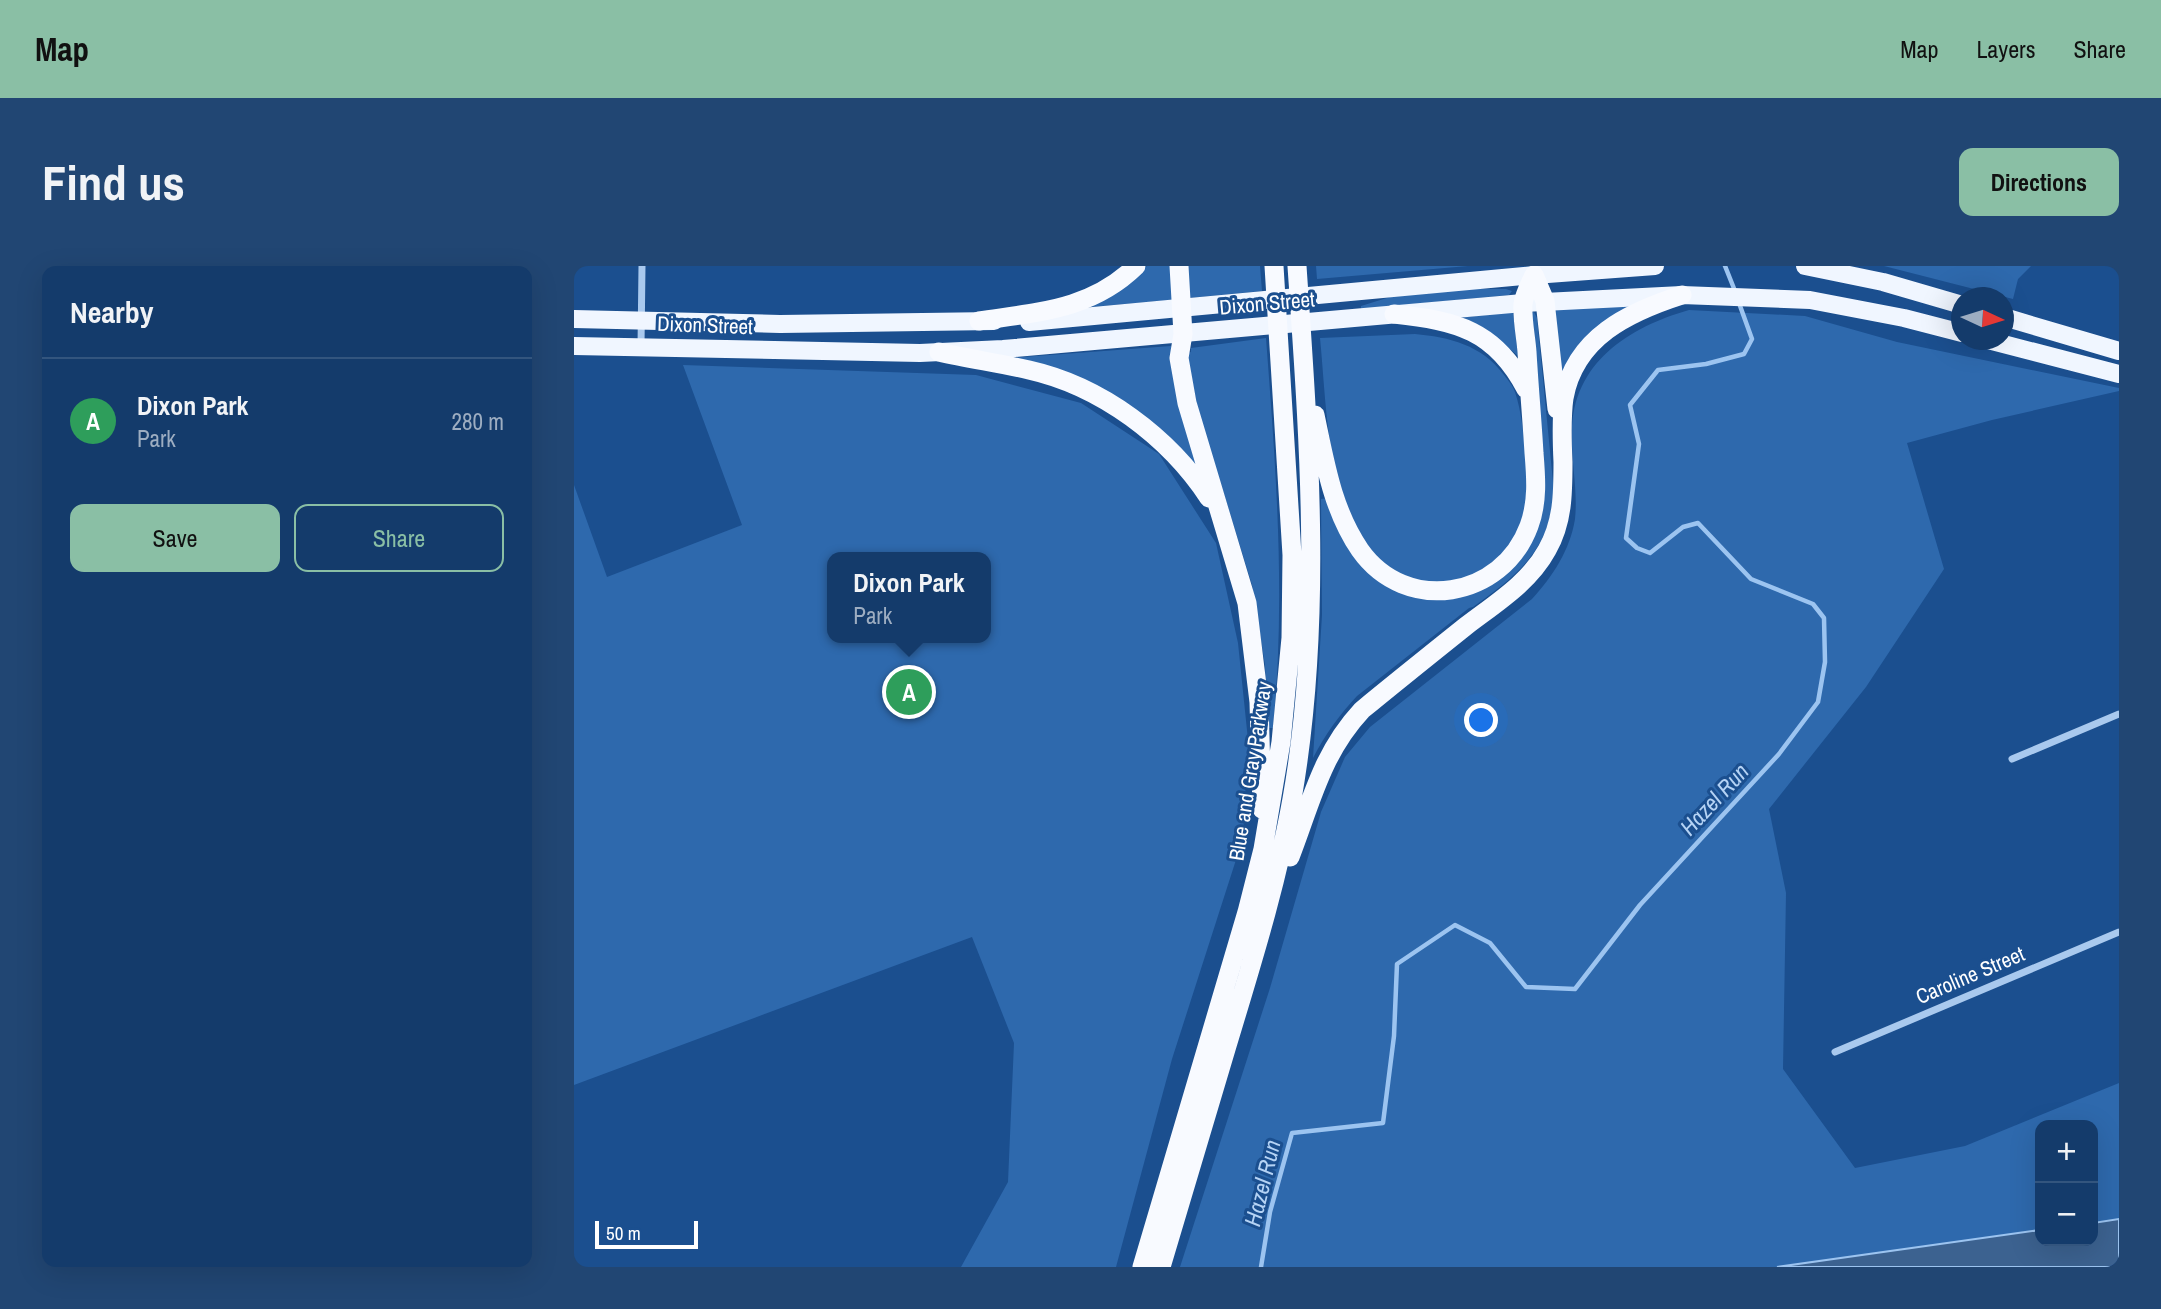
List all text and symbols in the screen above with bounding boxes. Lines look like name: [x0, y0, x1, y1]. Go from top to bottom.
text: Map: [35, 27, 89, 71]
text: Map: [1900, 33, 1938, 65]
text: Layers: [1976, 33, 2035, 65]
text: Share: [2073, 33, 2126, 65]
button: Directions: [1959, 148, 2119, 216]
text: Find us: [42, 149, 185, 215]
street label: Dixon Street: [1218, 284, 1316, 322]
north arrow: [1951, 287, 2014, 350]
text: Nearby: [70, 292, 153, 332]
street label: Dixon Street: [657, 309, 754, 341]
text: Dixon Park: [137, 388, 248, 423]
text: A: [86, 406, 100, 437]
text: 280 m: [452, 406, 504, 437]
text: Park: [137, 423, 176, 454]
button: Save: [70, 504, 280, 572]
button: Share: [294, 504, 504, 572]
popup: [827, 552, 991, 643]
text: Dixon Park: [853, 565, 965, 600]
text: Park: [853, 600, 892, 631]
pin: A: [886, 666, 932, 718]
street label: Blue and Gray Parkway: [1222, 679, 1279, 863]
your location: [1464, 703, 1498, 737]
water label: Hazel Run: [1673, 756, 1755, 842]
street label: Caroline Street: [1911, 939, 2029, 1011]
map controls: [2035, 1120, 2098, 1246]
button: +: [2035, 1120, 2098, 1183]
water label: Hazel Run: [1236, 1137, 1288, 1229]
button: −: [2035, 1183, 2098, 1246]
scale bar: [595, 1218, 698, 1250]
text: 50 m: [606, 1220, 641, 1246]

